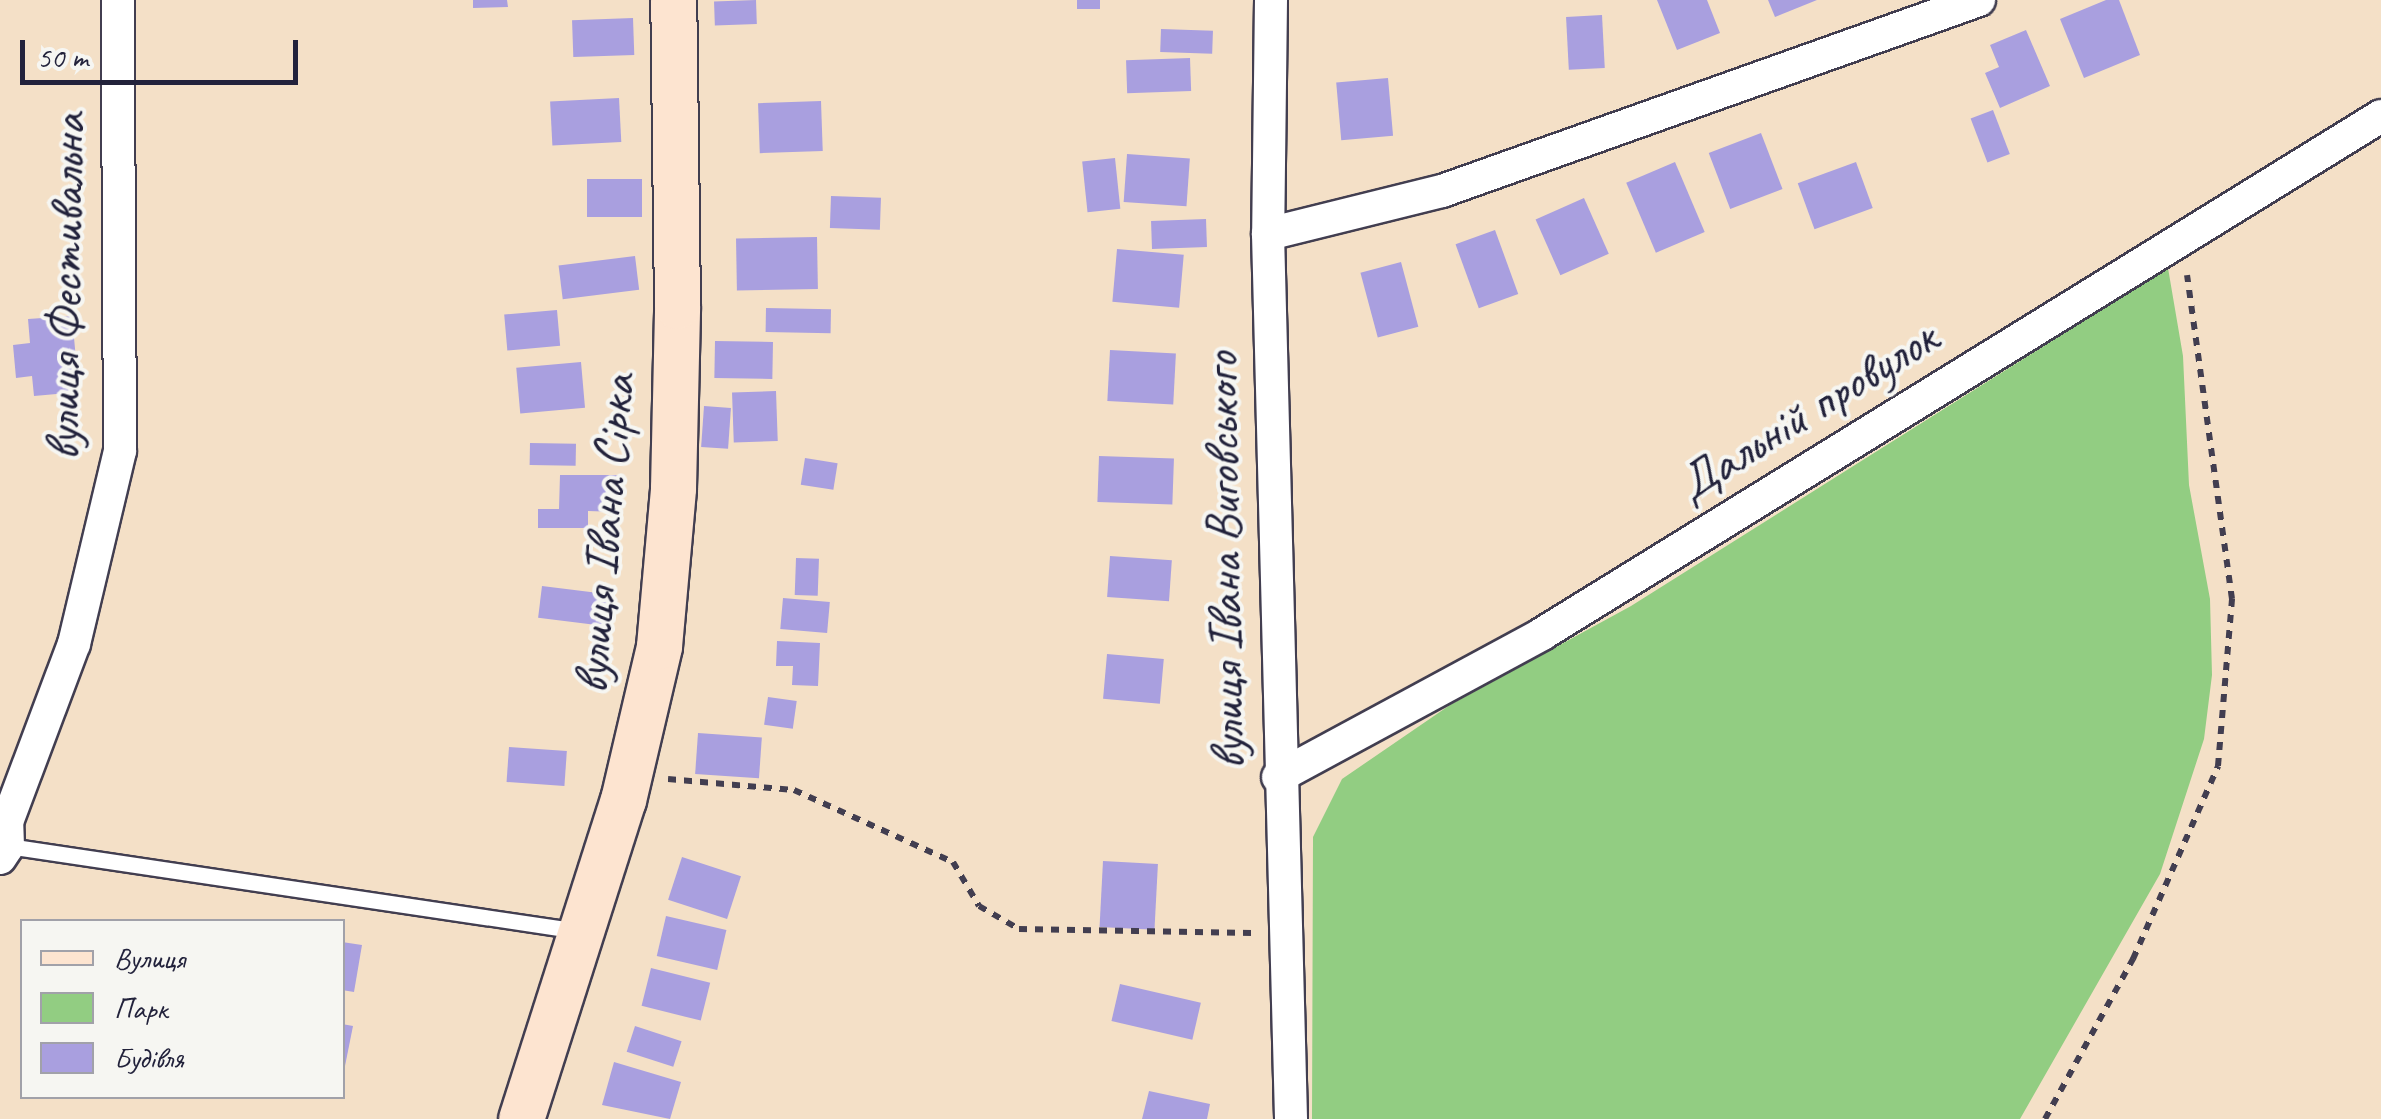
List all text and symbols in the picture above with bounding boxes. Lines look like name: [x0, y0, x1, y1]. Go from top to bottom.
scale bar: [25, 20, 302, 82]
text: 50 m: [37, 38, 88, 76]
street label: вулиця Фестивальна: [32, 113, 98, 461]
street label: Дальній провулок: [1666, 307, 1948, 515]
street label: вулиця Івана Виговського: [1190, 351, 1258, 771]
street label: вулиця Івана Сірка: [560, 372, 648, 696]
legend: [20, 919, 345, 1099]
text: Вулиця: [114, 939, 185, 977]
text: Парк: [114, 989, 168, 1027]
text: Будівля: [114, 1039, 184, 1077]

